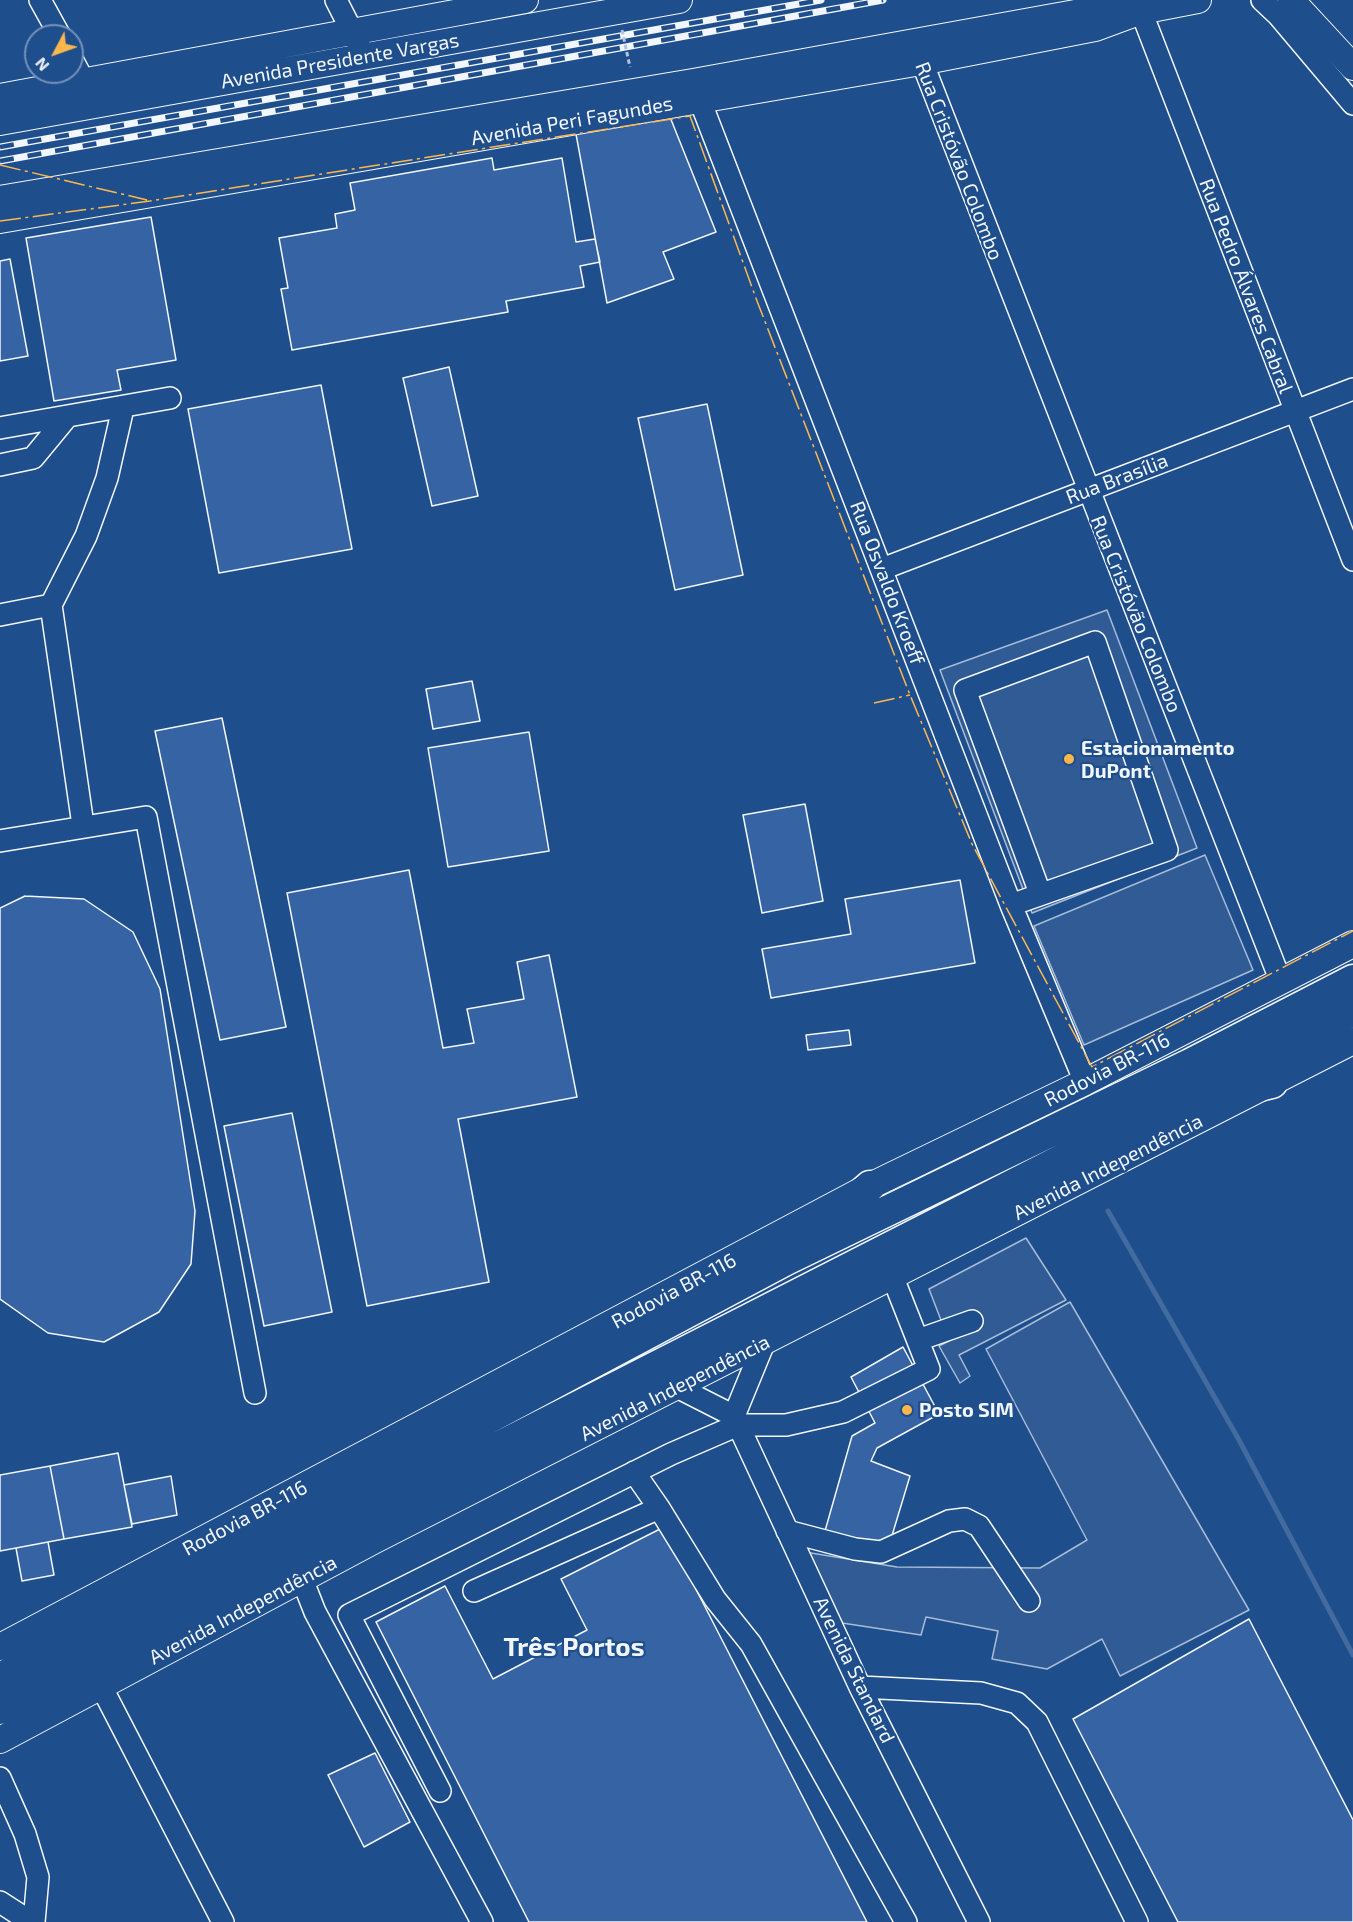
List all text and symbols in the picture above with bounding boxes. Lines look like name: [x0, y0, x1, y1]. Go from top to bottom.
north arrow: [24, 24, 84, 84]
street label: Avenida Presidente Vargas: [219, 28, 461, 94]
text: N: [31, 54, 53, 75]
street label: Rua Cristóvão Colombo: [910, 59, 1008, 263]
street label: Avenida Peri Fagundes: [469, 91, 675, 151]
street label: Rua Pedro Álvares Cabral: [1194, 175, 1298, 397]
street label: Rua Brasília: [1062, 449, 1172, 509]
street label: Rua Osvaldo Kroeff: [845, 498, 929, 668]
street label: Rua Cristóvão Colombo: [1085, 512, 1187, 716]
place label: Estacionamento DuPont: [1081, 736, 1235, 783]
marker: Estacionamento DuPont: [1062, 752, 1076, 766]
street label: Rodovia BR-116: [1040, 1028, 1174, 1112]
street label: Avenida Independência: [1009, 1109, 1207, 1225]
street label: Rodovia BR-116: [608, 1248, 740, 1334]
street label: Avenida Independência: [576, 1330, 774, 1446]
place label: Posto SIM: [919, 1398, 1014, 1422]
marker: Posto SIM: [900, 1403, 914, 1417]
street label: Rodovia BR-116: [179, 1475, 311, 1561]
street label: Avenida Independência: [145, 1550, 341, 1670]
street label: Avenida Standard: [808, 1593, 900, 1747]
district label: Três Portos: [504, 1631, 644, 1663]

